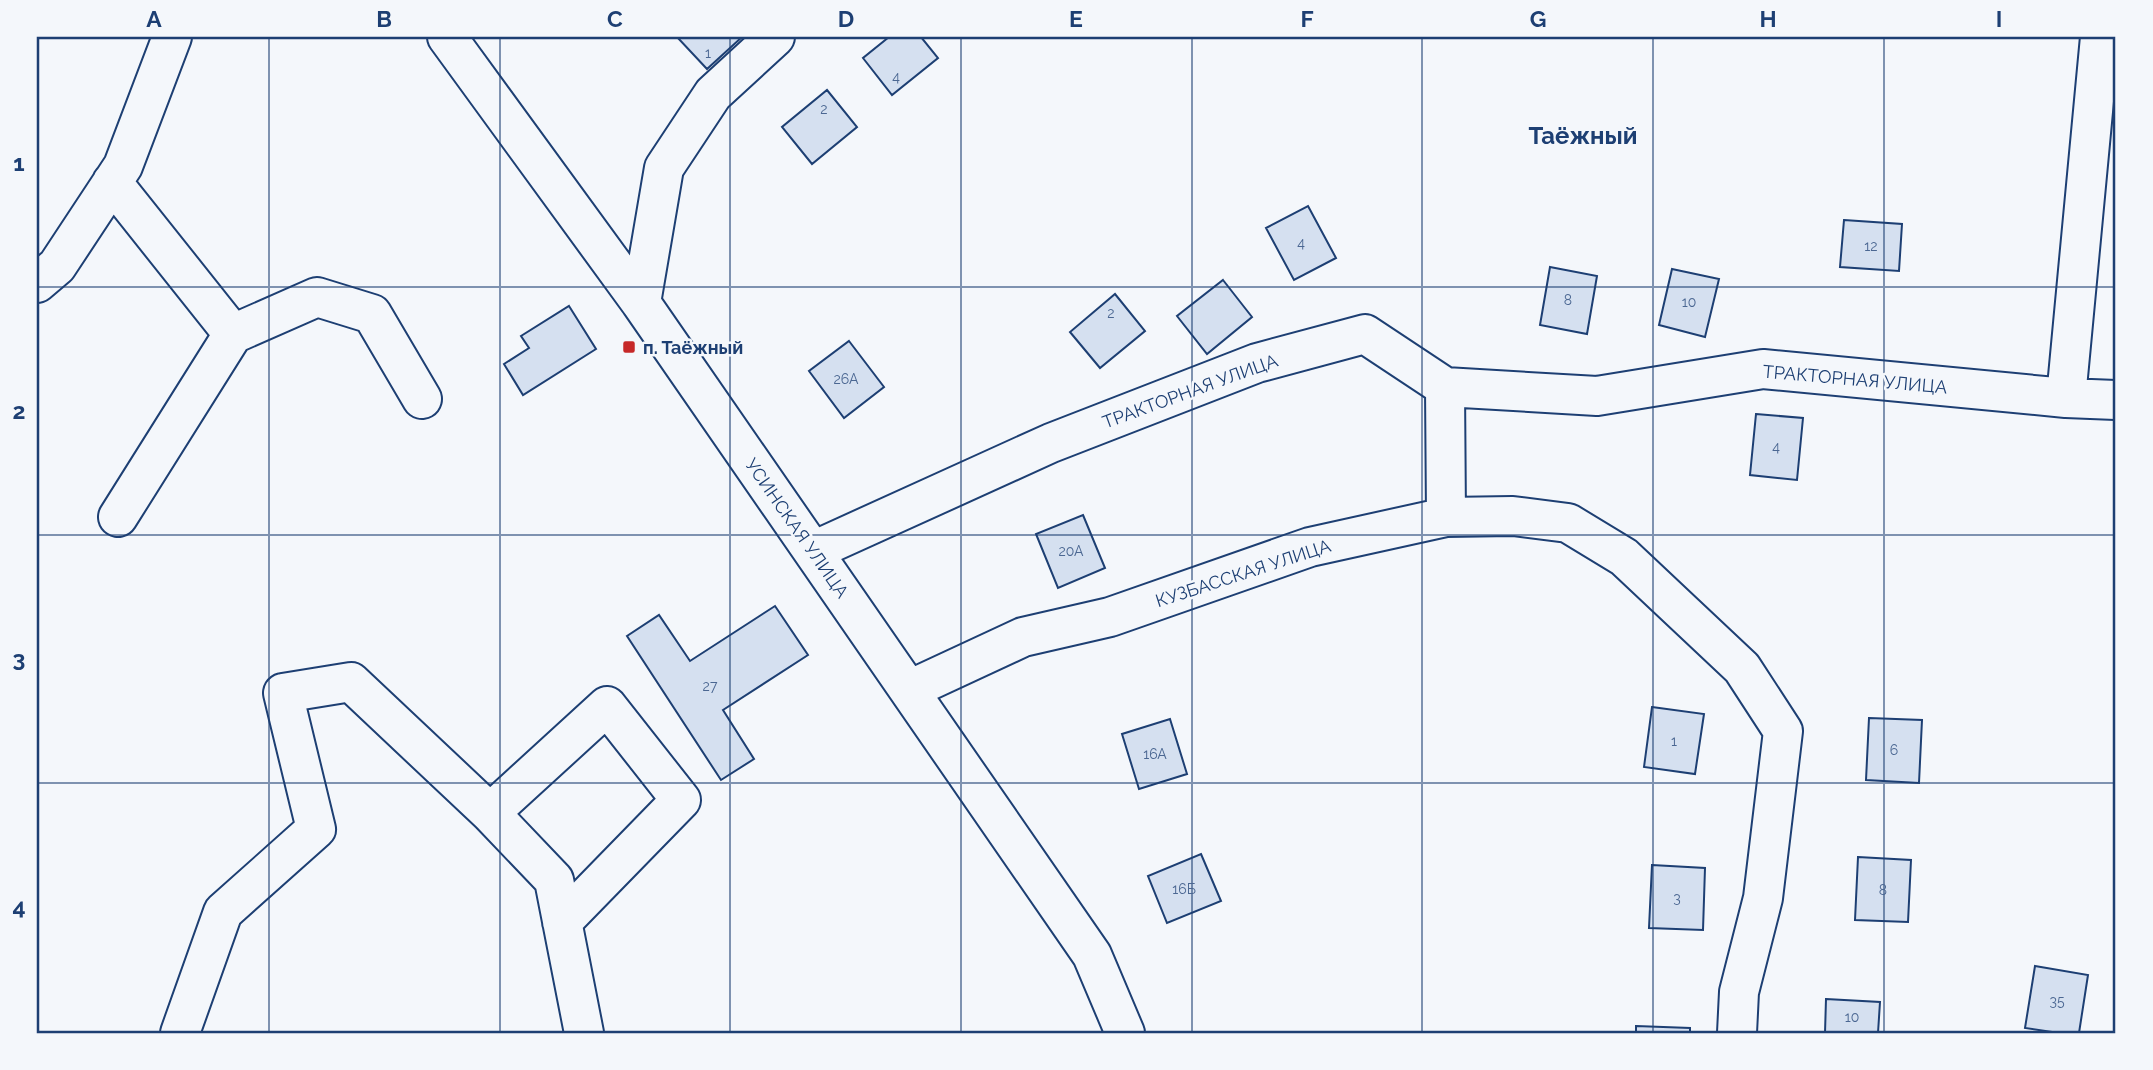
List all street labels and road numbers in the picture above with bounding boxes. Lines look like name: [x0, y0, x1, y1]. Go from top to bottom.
street label: ТРАКТОРНАЯ УЛИЦА: [1100, 350, 1280, 432]
street label: ТРАКТОРНАЯ УЛИЦА: [1762, 360, 1948, 398]
street label: УСИНСКАЯ УЛИЦА: [741, 454, 853, 602]
street label: КУЗБАССКАЯ УЛИЦА: [1153, 535, 1333, 611]

